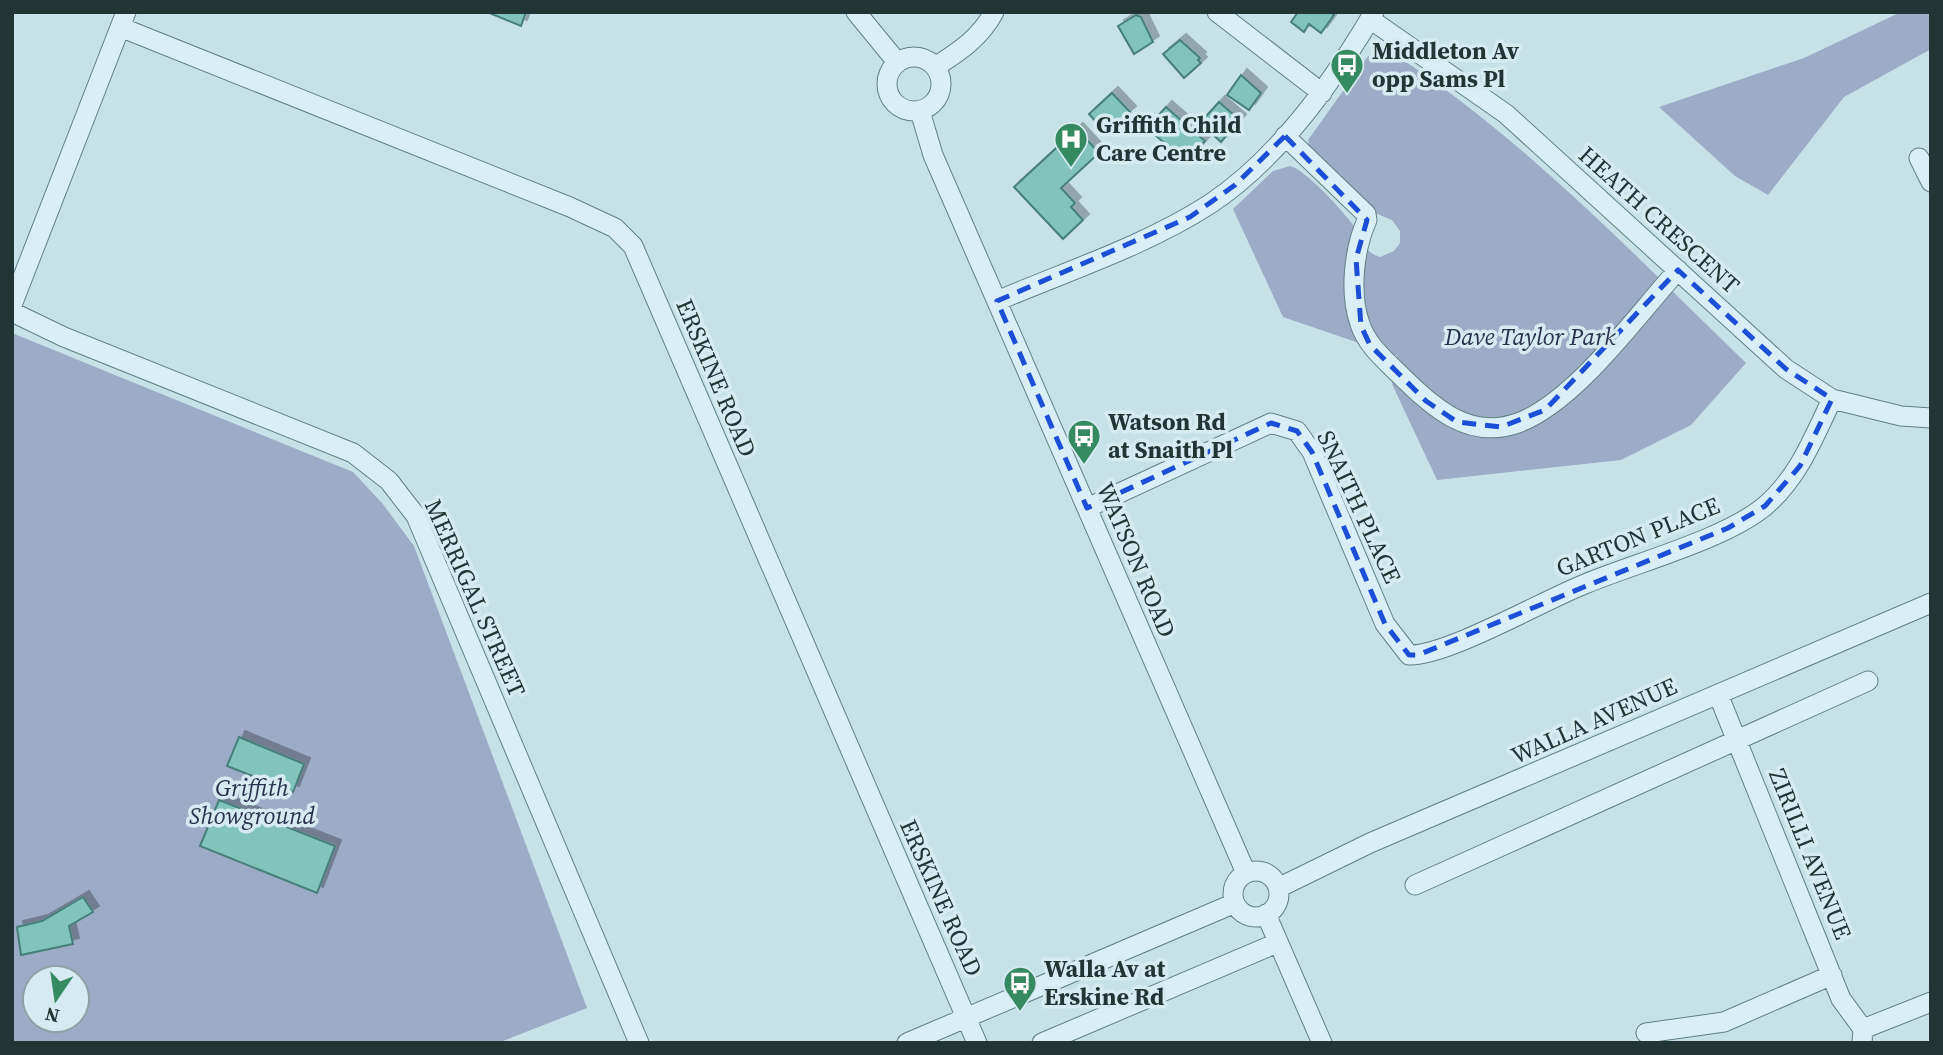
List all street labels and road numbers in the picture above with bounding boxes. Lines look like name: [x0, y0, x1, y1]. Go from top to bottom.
street label: HEATH CRESCENT: [1572, 138, 1747, 301]
street label: ERSKINE ROAD: [668, 294, 765, 462]
street label: SNAITH PLACE: [1310, 425, 1409, 589]
street label: WATSON ROAD: [1089, 477, 1184, 642]
street label: GARTON PLACE: [1551, 489, 1724, 584]
street label: MERRIGAL STREET: [417, 494, 534, 702]
street label: WALLA AVENUE: [1506, 669, 1682, 772]
street label: ZIRILLI AVENUE: [1761, 764, 1860, 944]
street label: ERSKINE ROAD: [892, 814, 991, 981]

